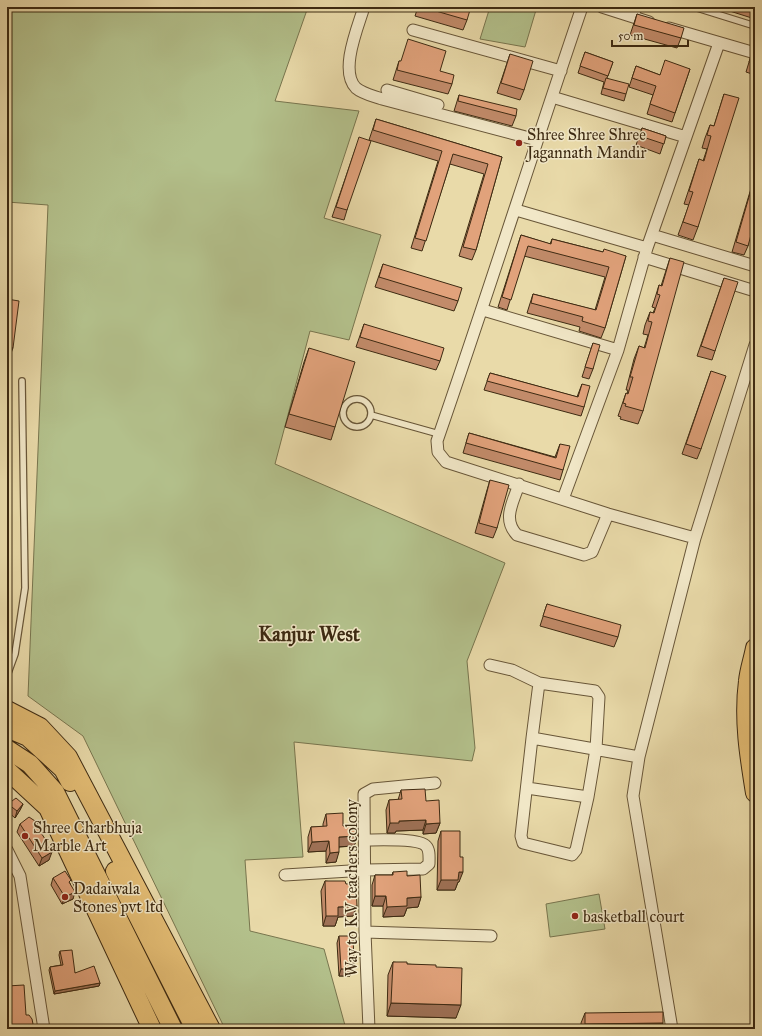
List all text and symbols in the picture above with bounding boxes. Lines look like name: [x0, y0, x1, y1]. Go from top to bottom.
scale bar: [612, 22, 688, 48]
text: 50 m: [618, 29, 643, 43]
place label: Shree Shree Shree Jagannath Mandir: [525, 125, 646, 163]
marker: Shree Shree Shree Jagannath Mandir: [514, 138, 524, 148]
district label: Kanjur West: [258, 622, 361, 647]
street label: Way to K.V teachers colony: [342, 799, 361, 977]
place label: Shree Charbhuja Marble Art: [33, 818, 142, 855]
marker: Shree Charbhuja Marble Art: [20, 831, 30, 841]
place label: Dadaiwala Stones pvt ltd: [73, 879, 163, 916]
marker: Dadaiwala Stones pvt ltd: [60, 892, 70, 902]
place label: basketball court: [583, 907, 685, 926]
marker: basketball court: [570, 911, 580, 921]

